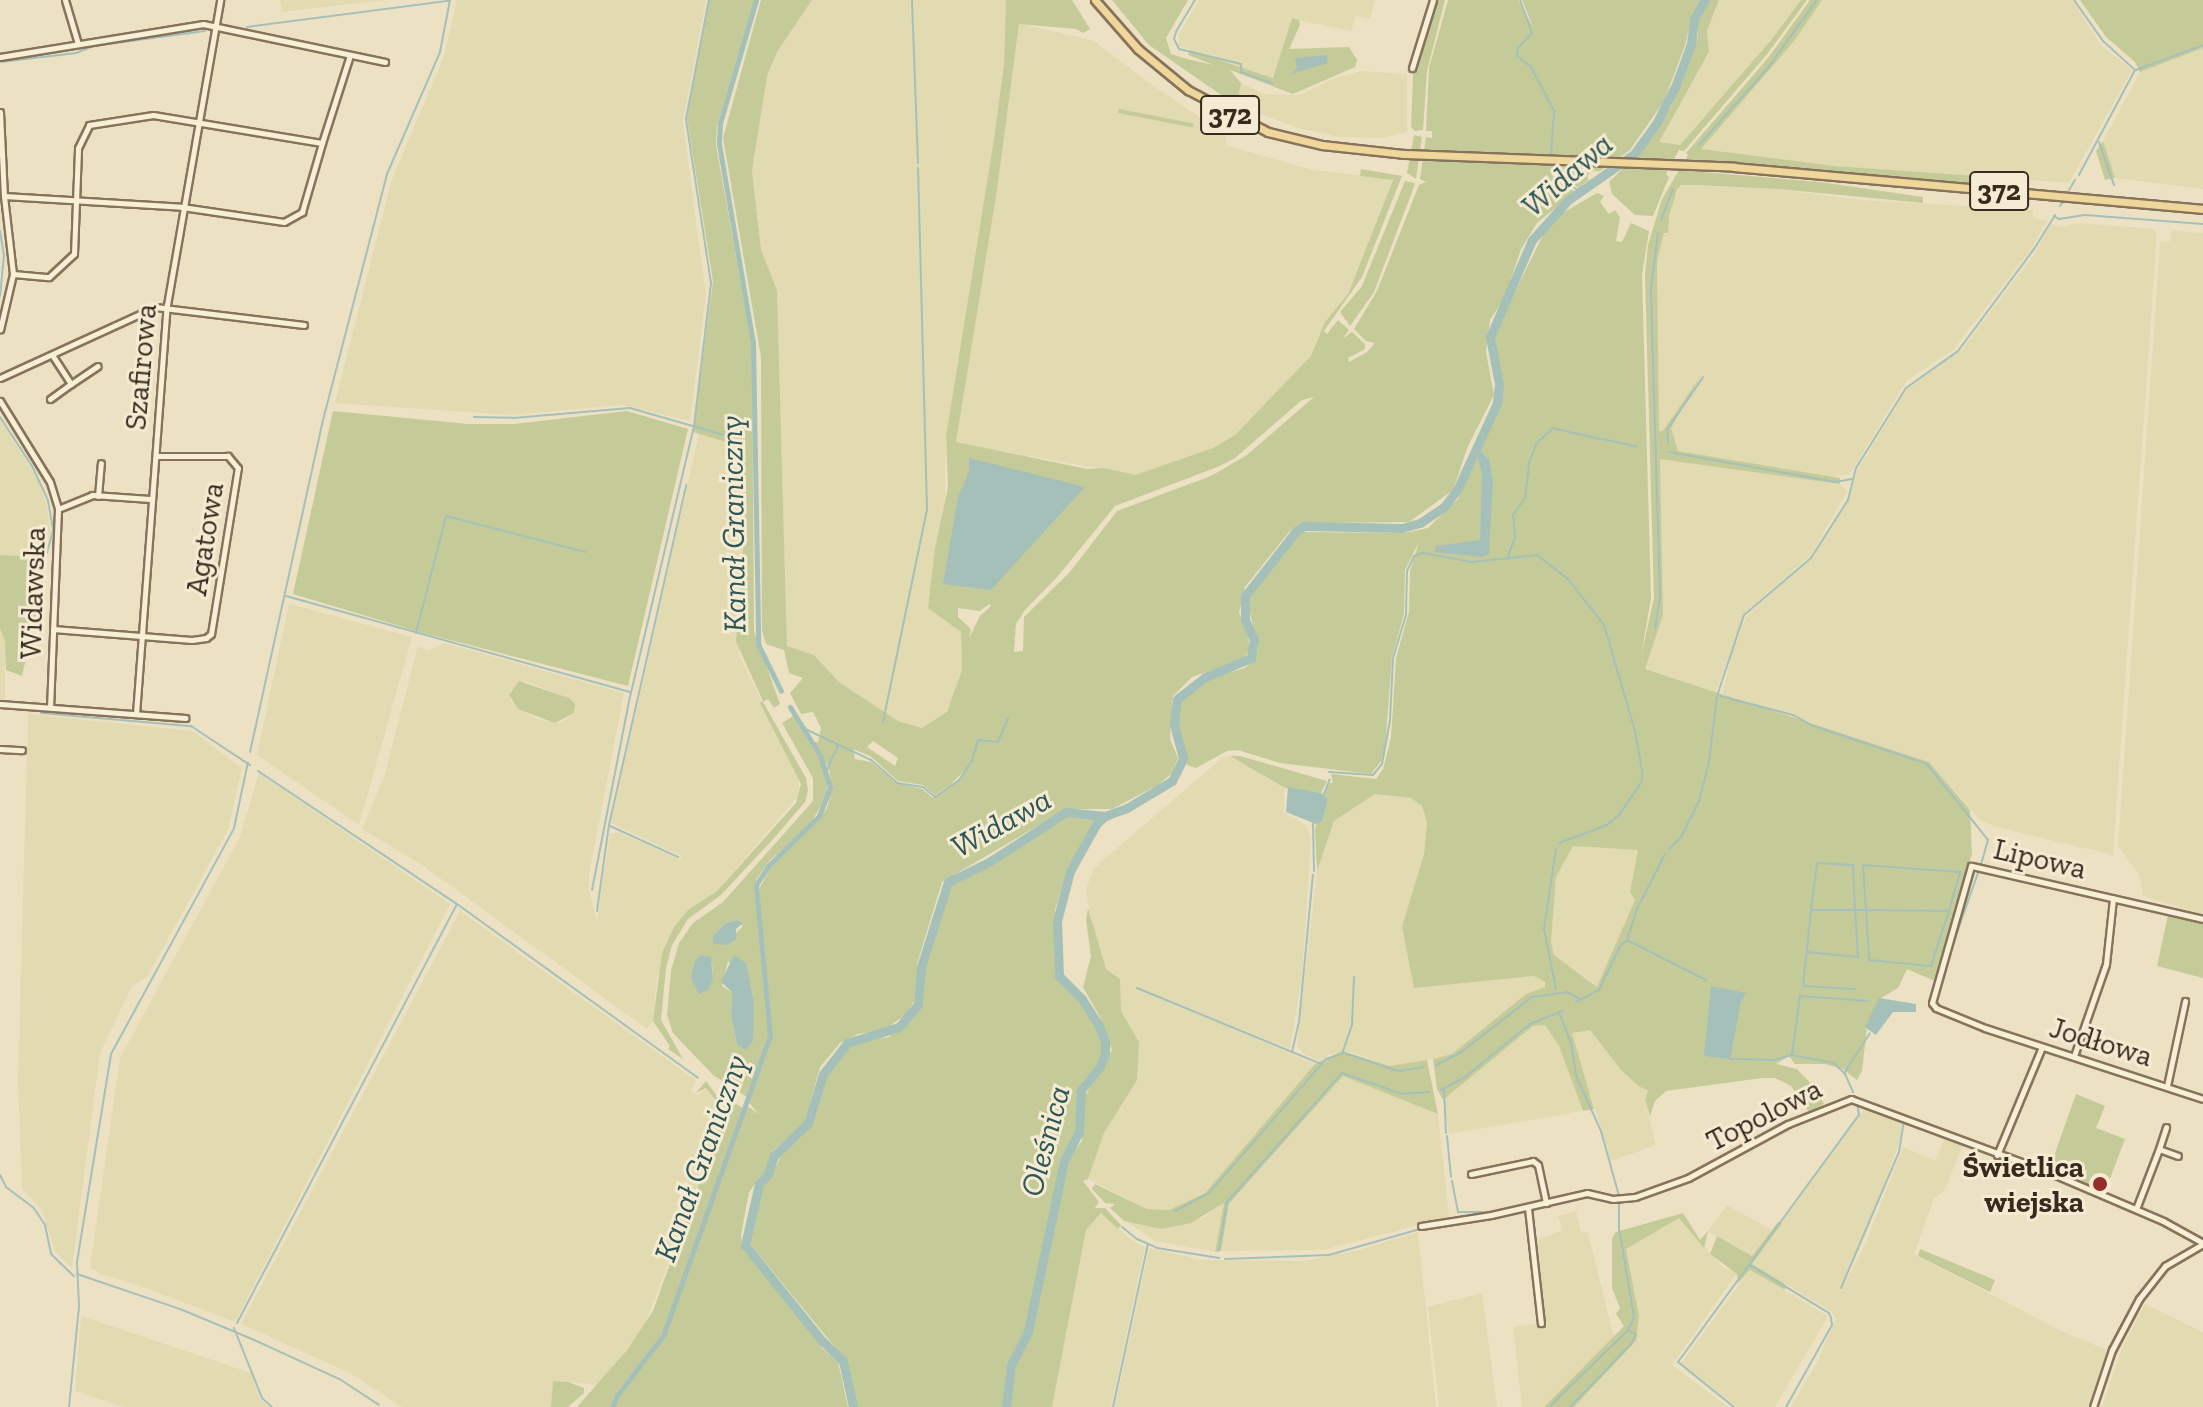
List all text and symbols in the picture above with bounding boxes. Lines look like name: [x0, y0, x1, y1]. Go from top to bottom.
road number: 372: [1200, 91, 1260, 139]
water label: Widawa: [1514, 125, 1620, 225]
road number: 372: [1969, 167, 2029, 215]
street label: Szafirowa: [118, 302, 164, 432]
water label: Kanał Graniczny: [712, 415, 754, 633]
street label: Agatowa: [178, 480, 232, 598]
street label: Widawska: [13, 526, 53, 660]
water label: Widawa: [944, 780, 1058, 866]
street label: Lipowa: [1990, 831, 2090, 887]
street label: Jodłowa: [2045, 1009, 2157, 1075]
water label: Kanał Graniczny: [646, 1049, 756, 1267]
street label: Topolowa: [1700, 1071, 1828, 1159]
water label: Oleśnica: [1012, 1082, 1078, 1200]
place label: Świetlica wiejska: [1962, 1149, 2084, 1220]
marker: Świetlica wiejska: [2091, 1175, 2109, 1193]

